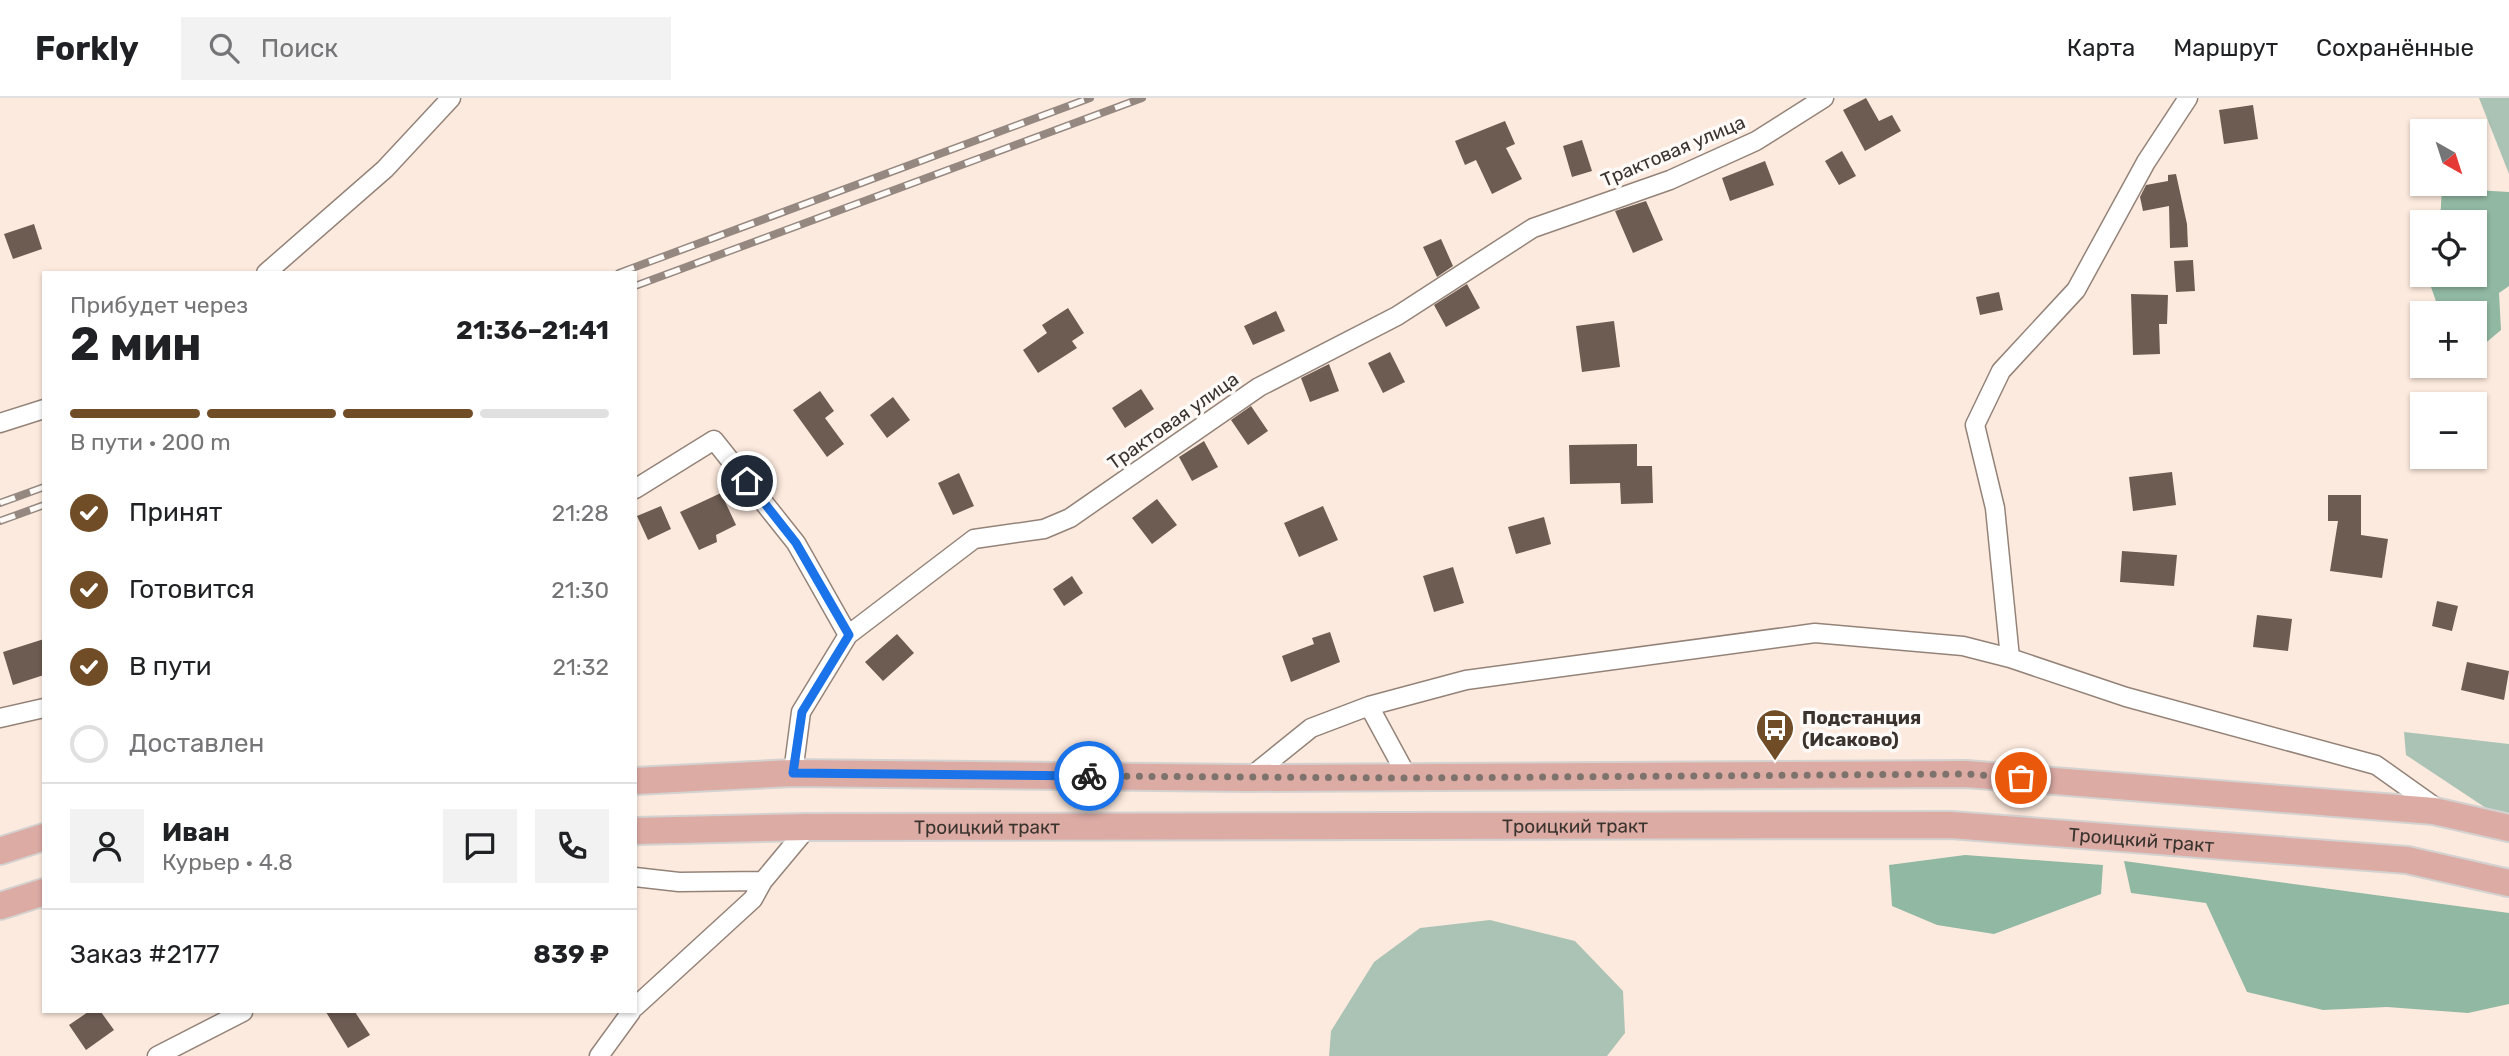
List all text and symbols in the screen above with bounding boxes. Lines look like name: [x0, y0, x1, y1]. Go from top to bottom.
search box: [181, 17, 671, 80]
text: Forkly: [35, 29, 139, 68]
icon: search: [205, 29, 243, 67]
text: Поиск: [261, 33, 338, 64]
text: Карта: [2067, 34, 2135, 62]
text: Маршрут: [2173, 34, 2278, 62]
text: Сохранённые: [2316, 34, 2474, 62]
street label: Трактовая улица: [1597, 110, 1749, 192]
north arrow: [2410, 119, 2487, 196]
map controls: [2410, 119, 2487, 469]
button: locate: [2410, 210, 2487, 287]
text: Прибудет через: [70, 291, 248, 319]
button: +: [2410, 301, 2487, 378]
text: 21:36–21:41: [456, 315, 609, 346]
text: 2 мин: [70, 317, 202, 372]
street label: Трактовая улица: [1103, 367, 1243, 475]
button: −: [2410, 392, 2487, 469]
text: В пути · 200 m: [70, 428, 231, 456]
pin: [717, 451, 777, 511]
icon: home: [728, 462, 766, 500]
icon: check: [70, 494, 108, 532]
text: Принят: [129, 497, 222, 528]
text: 21:28: [552, 499, 609, 527]
icon: check: [70, 571, 108, 609]
text: Готовится: [129, 574, 255, 605]
text: 21:30: [551, 576, 609, 604]
icon: check: [70, 648, 108, 686]
text: В пути: [129, 651, 212, 682]
text: 21:32: [552, 653, 609, 681]
place label: Подстанция (Исаково): [1802, 706, 1921, 751]
bus stop icon: Подстанция (Исаково): [1754, 707, 1796, 762]
text: Доставлен: [129, 728, 264, 759]
courier: [1054, 741, 1124, 811]
pin: [1991, 748, 2051, 808]
icon: bike: [1070, 757, 1108, 795]
icon: bag: [2002, 759, 2040, 797]
button: person: [70, 809, 144, 883]
button: chat: [443, 809, 517, 883]
button: phone: [535, 809, 609, 883]
street label: Троицкий тракт: [1502, 814, 1648, 837]
street label: Троицкий тракт: [914, 815, 1060, 838]
text: Иван: [162, 817, 230, 848]
street label: Троицкий тракт: [2068, 823, 2215, 857]
text: Курьер · 4.8: [162, 848, 293, 876]
text: Заказ #2177: [70, 939, 220, 970]
text: 839 ₽: [533, 939, 609, 970]

